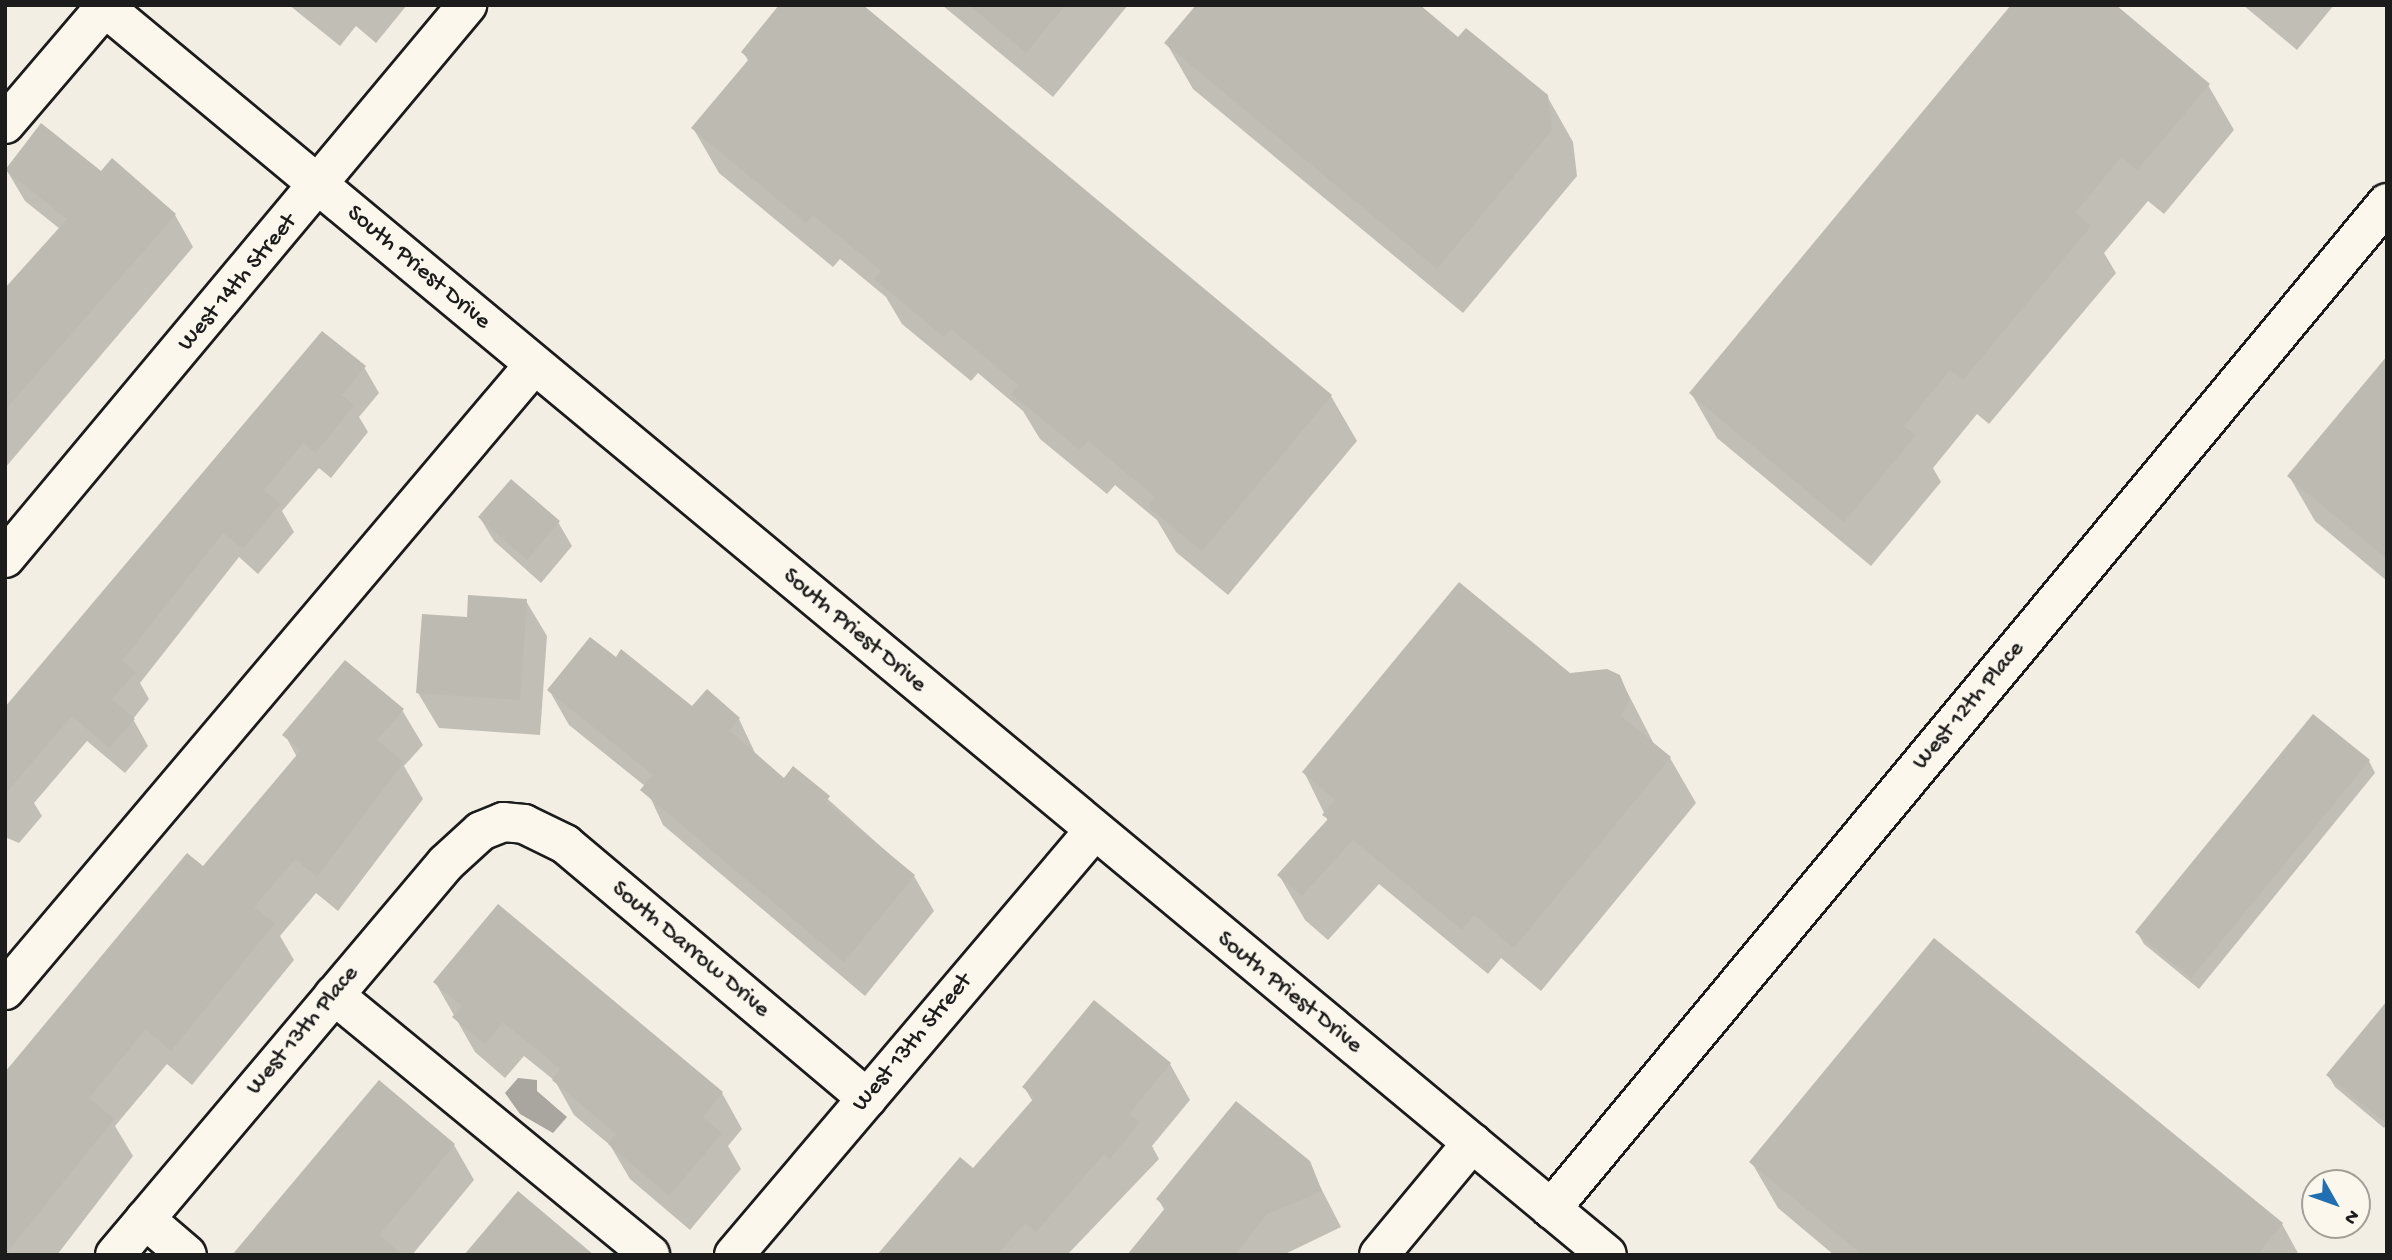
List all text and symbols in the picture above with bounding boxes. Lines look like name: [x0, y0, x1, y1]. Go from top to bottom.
street label: South Priest Drive: [340, 199, 496, 337]
street label: West 14th Street: [172, 208, 304, 358]
street label: South Priest Drive: [776, 562, 932, 700]
street label: West 12th Place: [1907, 636, 2031, 776]
street label: South Darrow Drive: [605, 875, 775, 1025]
street label: South Priest Drive: [1210, 925, 1368, 1061]
street label: West 13th Place: [241, 960, 365, 1102]
street label: West 13th Street: [847, 968, 979, 1118]
north arrow: [2301, 1169, 2371, 1239]
text: N: [2338, 1204, 2364, 1229]

